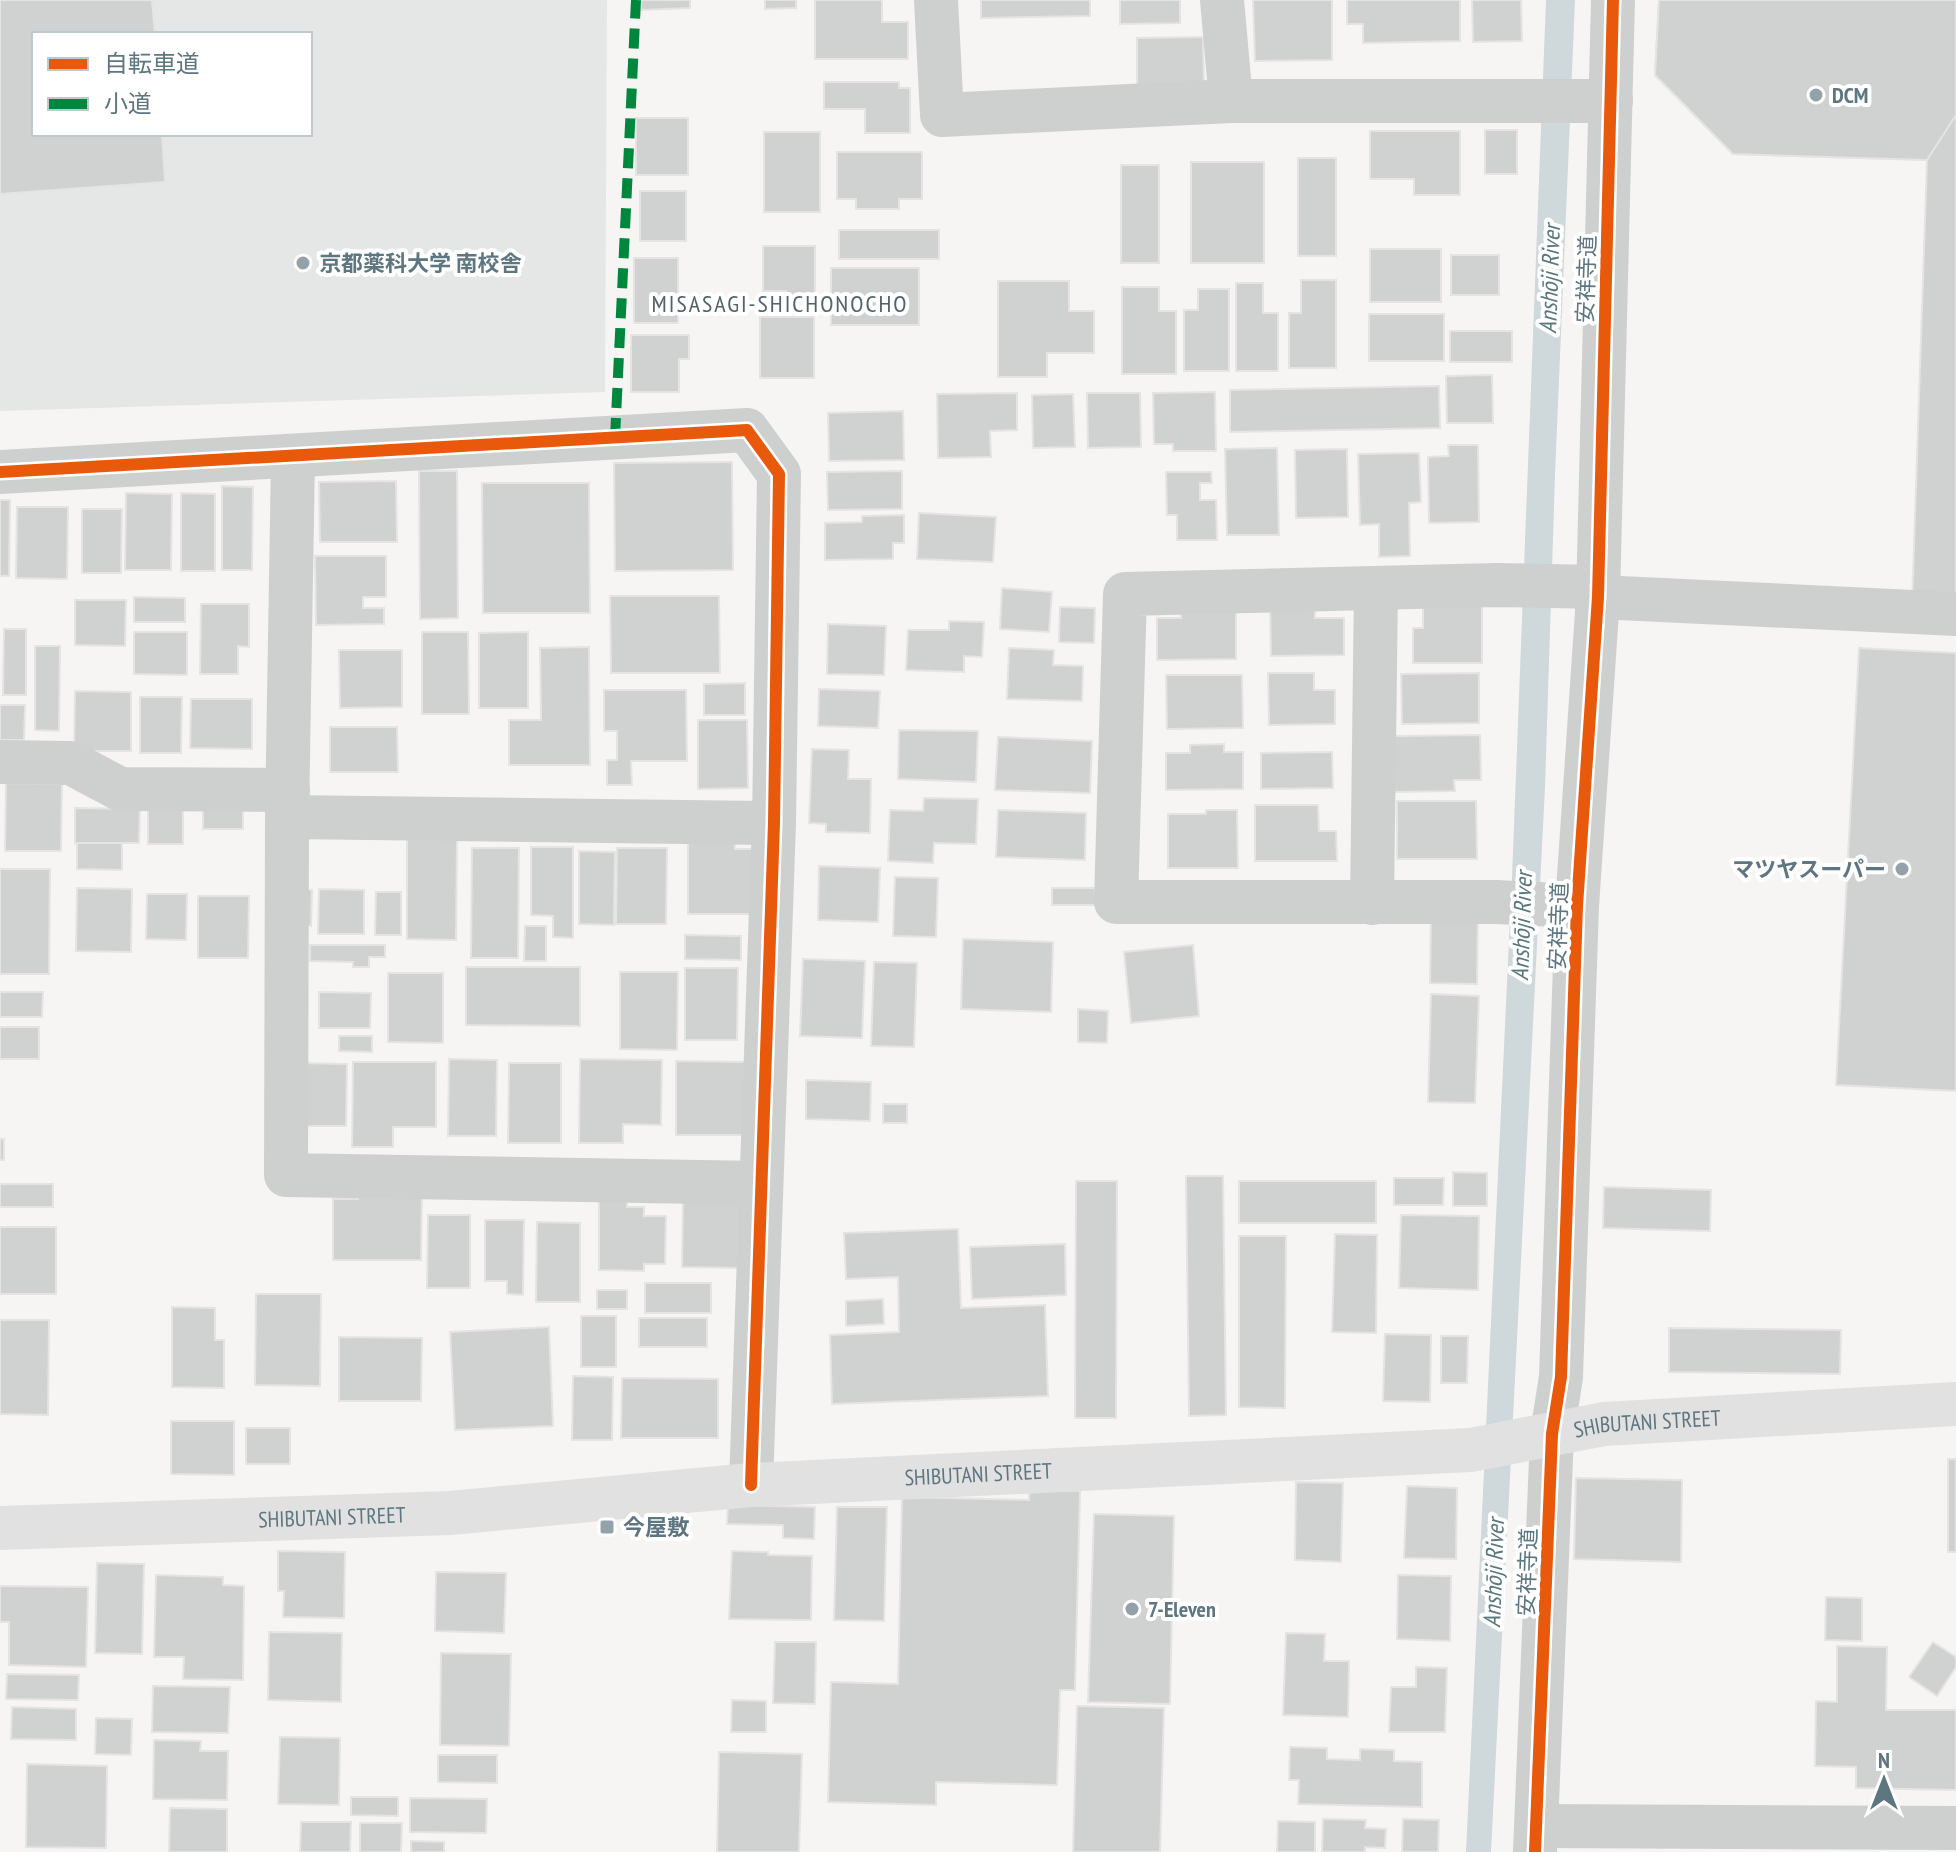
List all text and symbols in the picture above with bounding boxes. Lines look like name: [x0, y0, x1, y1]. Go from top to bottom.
legend: [32, 32, 312, 136]
text: 自転車道: [104, 48, 200, 79]
place label: DCM: [1832, 81, 1868, 109]
marker: DCM: [1807, 86, 1825, 104]
text: 小道: [104, 88, 152, 119]
water label: Anshōji River: [1532, 221, 1567, 334]
street label: 安祥寺道: [1570, 235, 1602, 323]
place label: 京都薬科大学 南校舎: [319, 249, 522, 277]
marker: 京都薬科大学 南校舎: [294, 254, 312, 272]
district label: MISASAGI-SHICHONOCHO: [652, 288, 908, 319]
place label: マツヤスーパー: [1732, 855, 1886, 883]
marker: マツヤスーパー: [1893, 860, 1911, 878]
water label: Anshōji River: [1504, 868, 1539, 981]
street label: 安祥寺道: [1542, 882, 1574, 970]
street label: SHIBUTANI STREET: [1571, 1403, 1722, 1444]
street label: SHIBUTANI STREET: [904, 1456, 1053, 1492]
street label: SHIBUTANI STREET: [258, 1500, 406, 1533]
place label: 今屋敷: [623, 1513, 689, 1541]
water label: Anshōji River: [1476, 1515, 1511, 1628]
marker: 今屋敷: [598, 1518, 616, 1536]
street label: 安祥寺道: [1511, 1528, 1543, 1616]
place label: 7-Eleven: [1148, 1595, 1216, 1623]
marker: 7-Eleven: [1123, 1600, 1141, 1618]
north arrow: [1844, 1740, 1924, 1820]
text: N: [1878, 1746, 1890, 1774]

